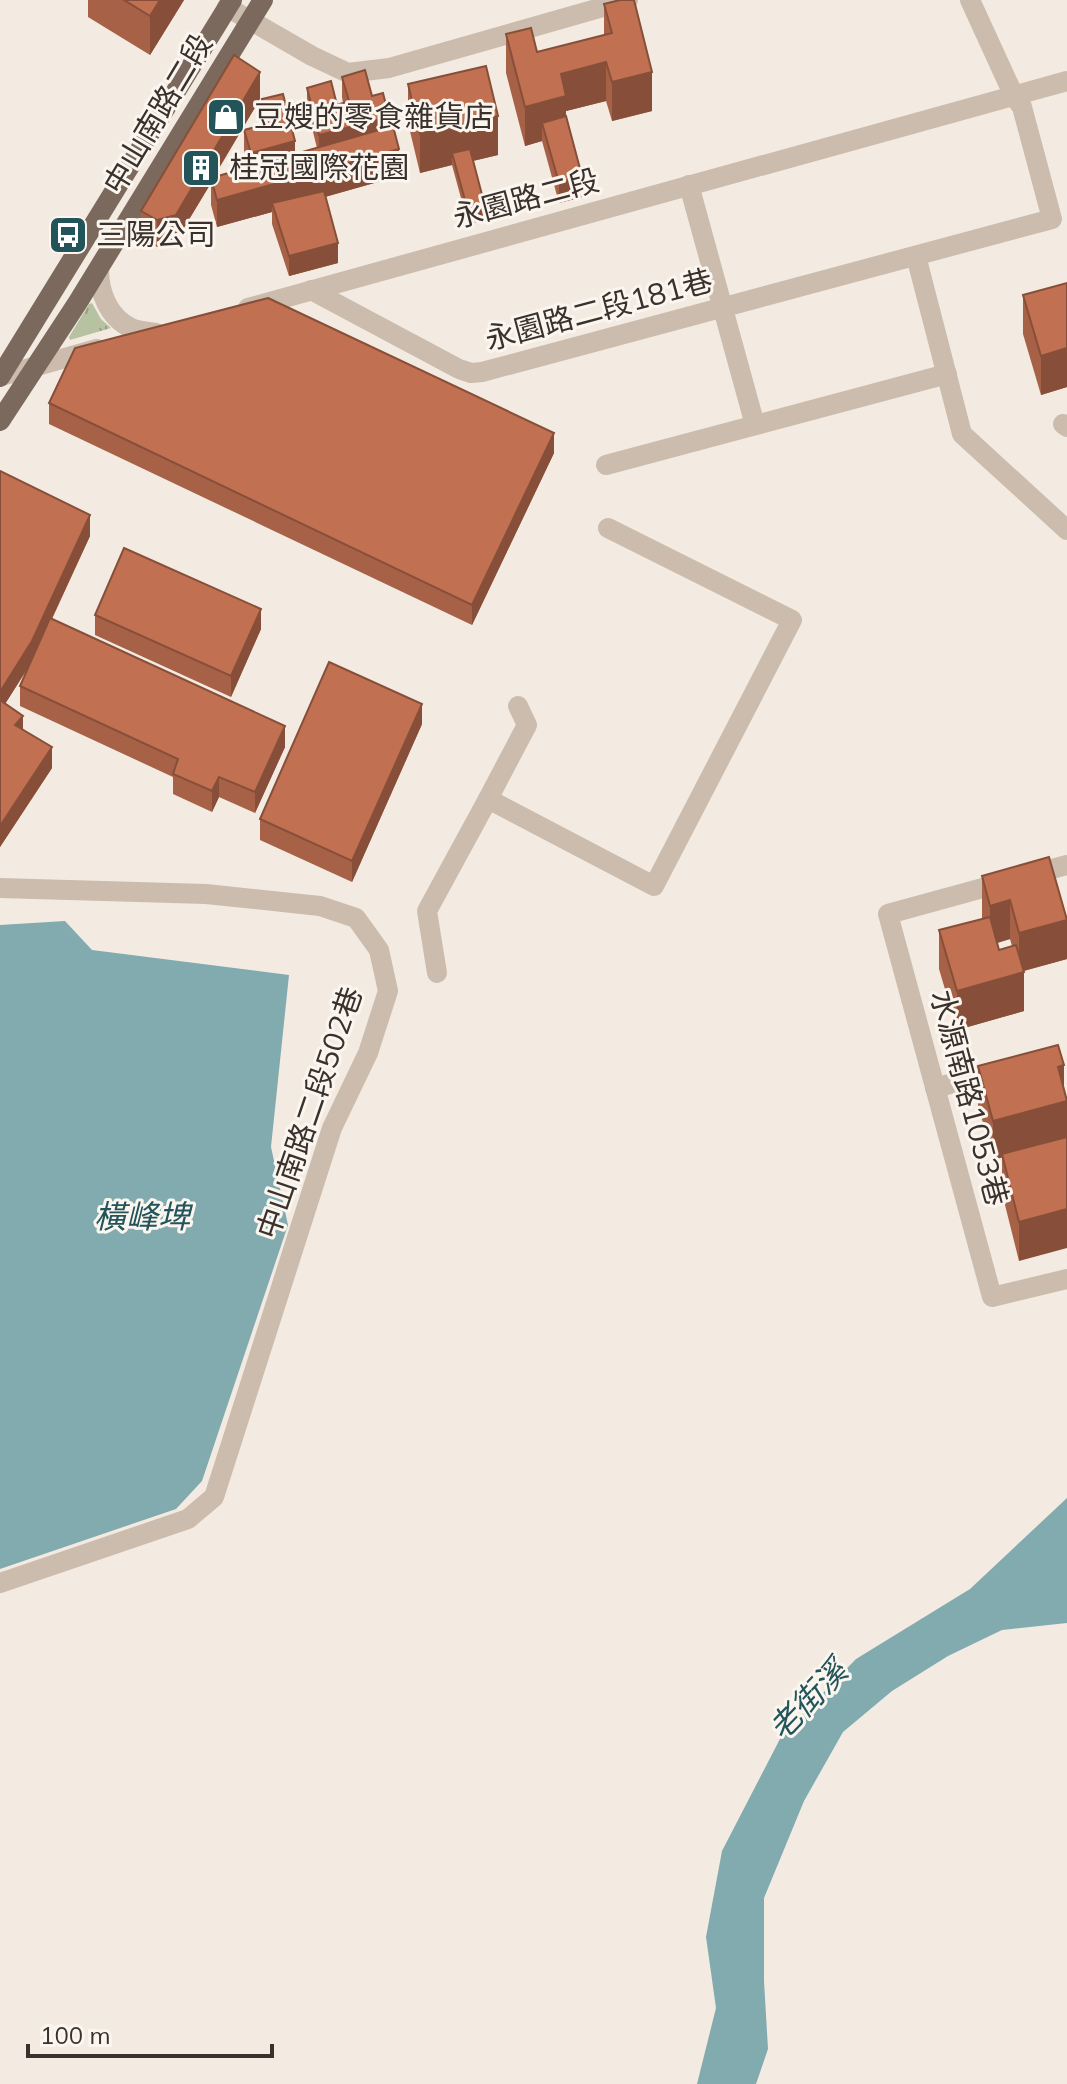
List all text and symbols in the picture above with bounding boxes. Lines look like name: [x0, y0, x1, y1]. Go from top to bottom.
street label: 中山南路二段: [95, 27, 220, 200]
shop icon: 豆嫂的零食雜貨店: [205, 96, 247, 138]
place label: 豆嫂的零食雜貨店: [254, 97, 494, 135]
building icon: 桂冠國際花園: [180, 147, 222, 189]
place label: 桂冠國際花園: [229, 148, 409, 186]
street label: 永園路二段: [448, 160, 603, 236]
bus stop icon: 三陽公司: [47, 214, 89, 256]
place label: 三陽公司: [96, 215, 216, 253]
street label: 永園路二段181巷: [481, 260, 717, 358]
street label: 中山南路二段502巷: [248, 982, 370, 1244]
street label: 水源南路1053巷: [923, 986, 1017, 1210]
water label: 橫峰埤: [94, 1196, 194, 1236]
water label: 老街溪: [760, 1648, 858, 1748]
scale bar: [28, 2008, 272, 2058]
text: 100 m: [40, 2020, 111, 2050]

